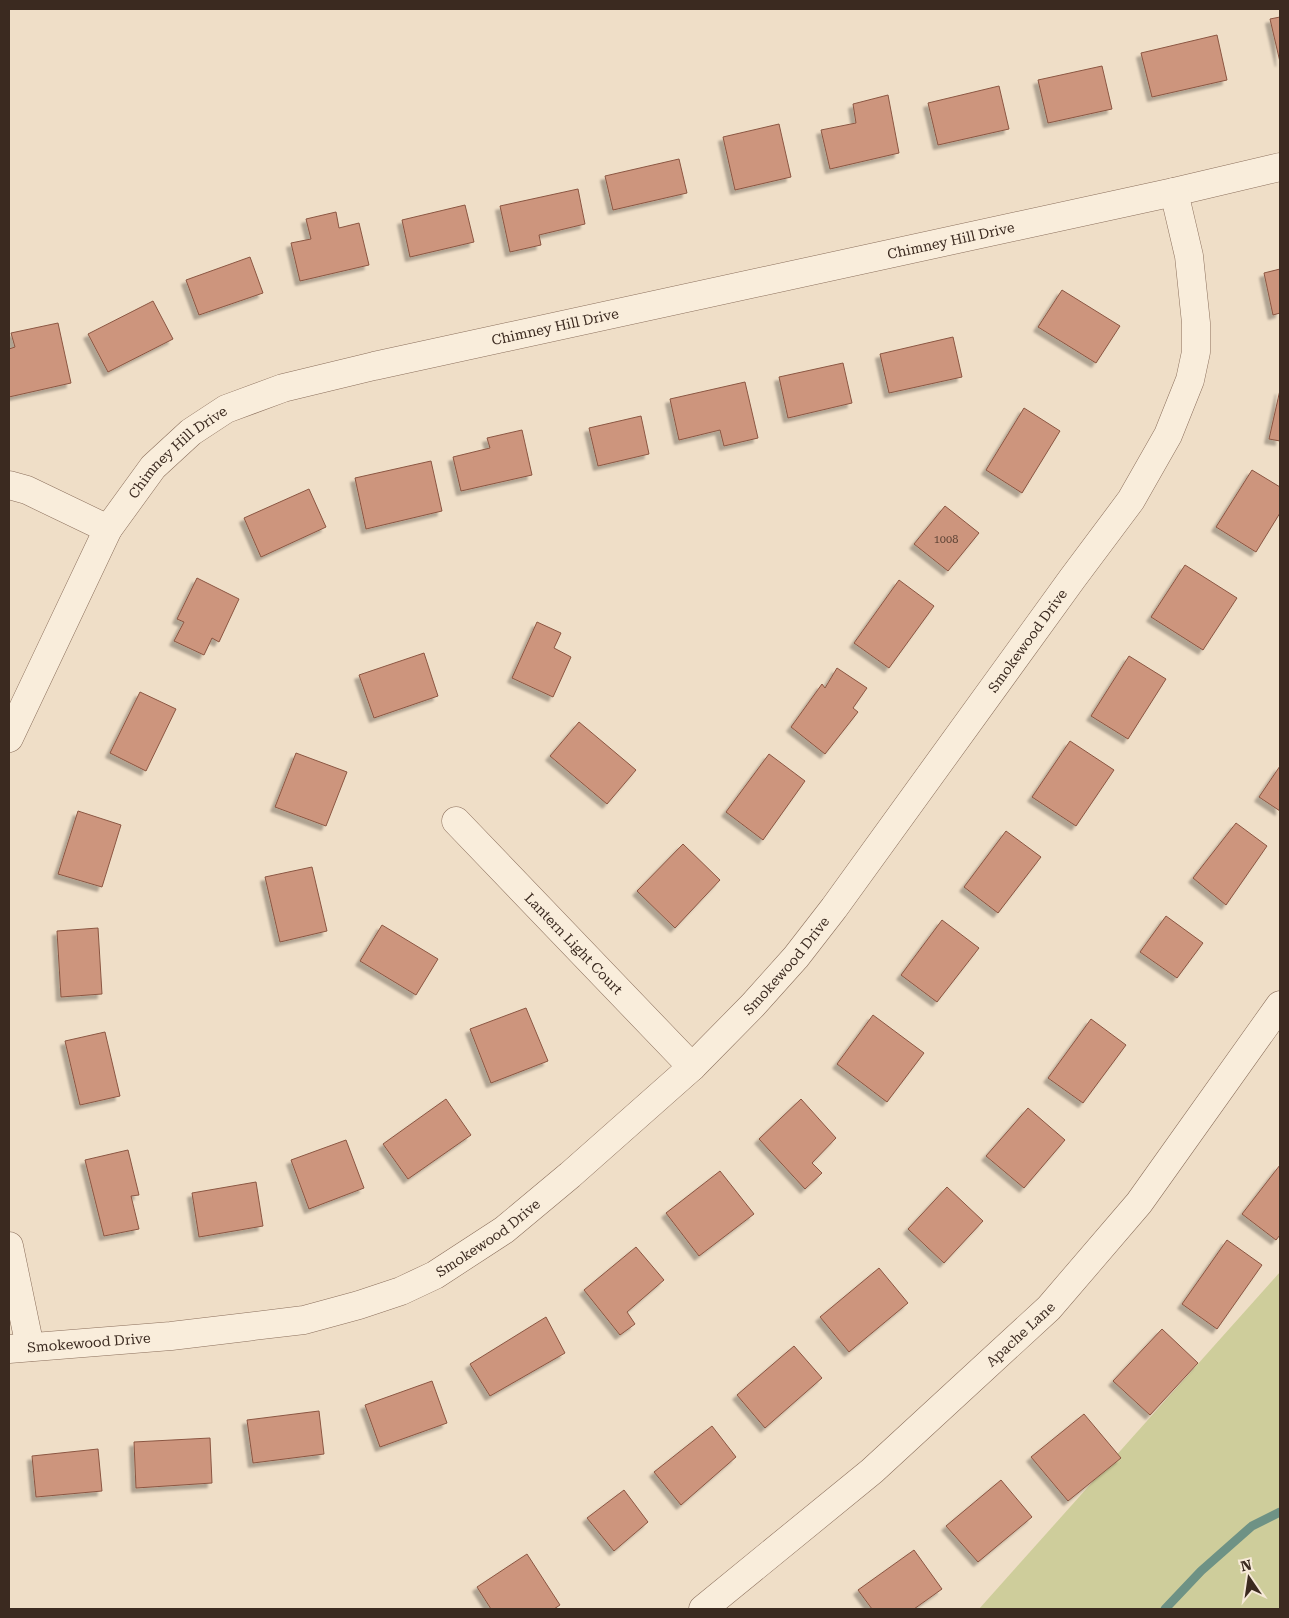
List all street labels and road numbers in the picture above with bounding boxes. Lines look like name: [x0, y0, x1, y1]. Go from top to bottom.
street label: Chimney Hill Drive: [886, 219, 1016, 262]
street label: Chimney Hill Drive: [490, 305, 620, 348]
street label: Chimney Hill Drive: [125, 402, 230, 501]
street label: Smokewood Drive: [985, 586, 1070, 695]
street label: Lantern Light Court: [521, 890, 626, 998]
street label: Smokewood Drive: [740, 913, 832, 1018]
street label: Smokewood Drive: [433, 1195, 543, 1280]
street label: Apache Lane: [983, 1299, 1058, 1370]
street label: Smokewood Drive: [26, 1330, 151, 1356]

